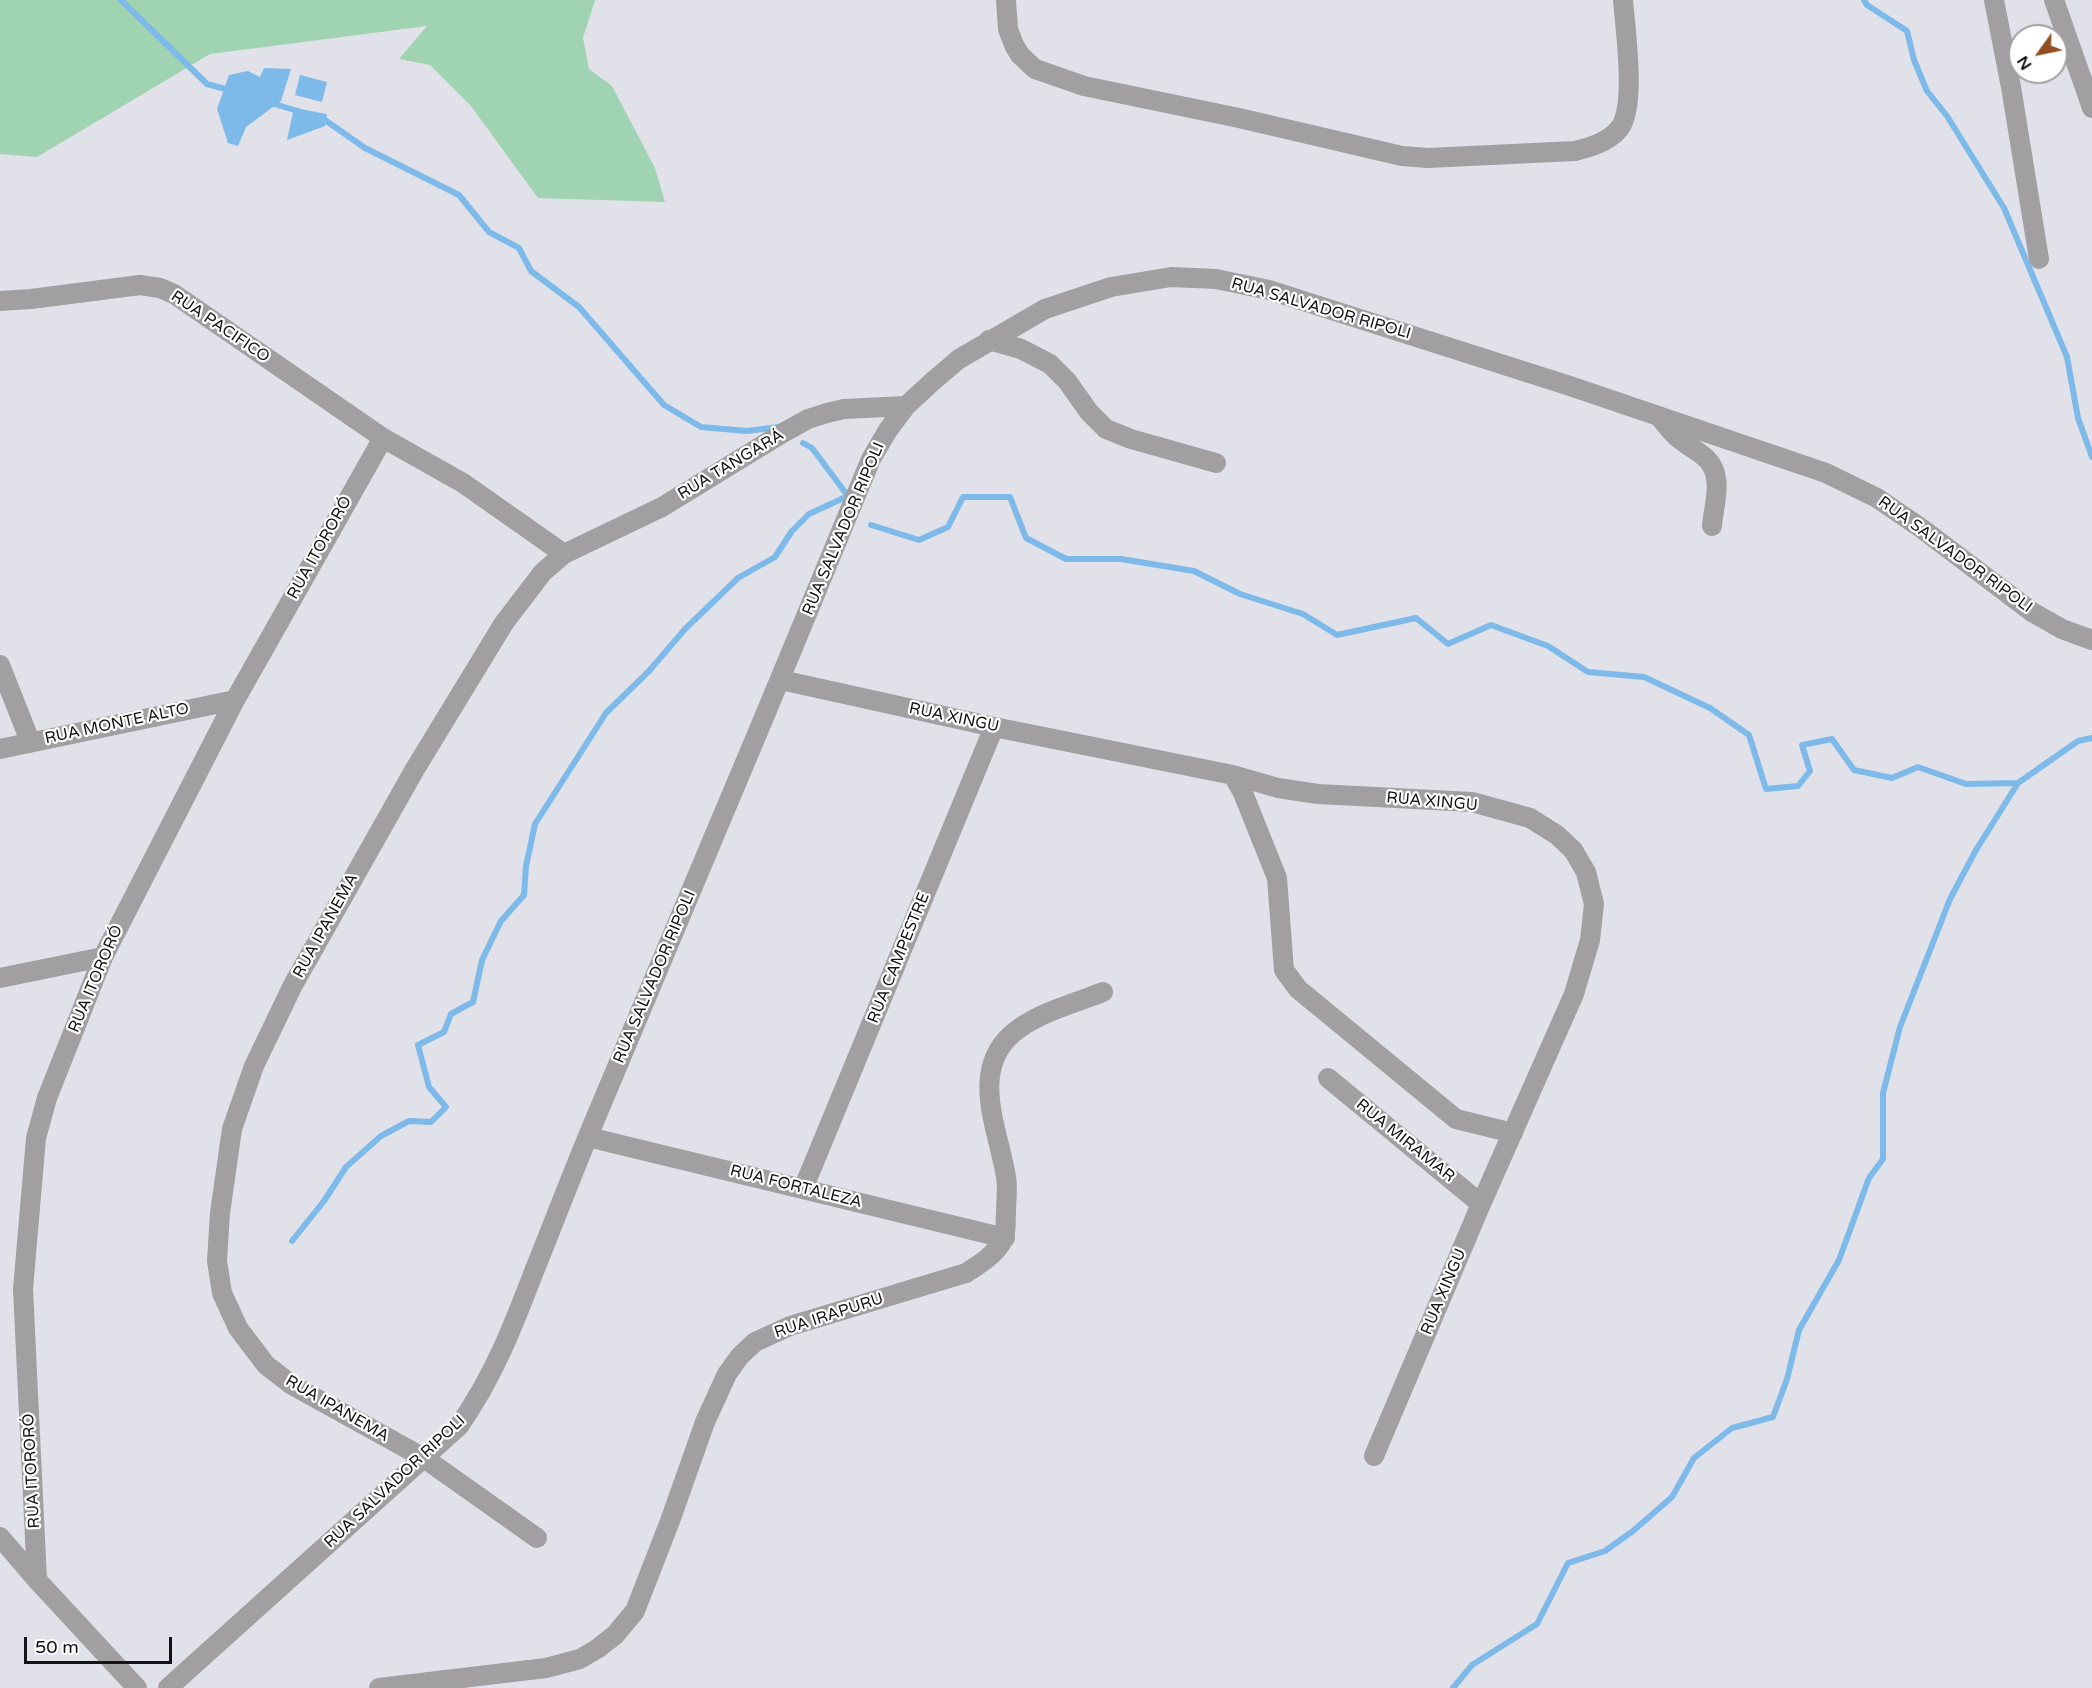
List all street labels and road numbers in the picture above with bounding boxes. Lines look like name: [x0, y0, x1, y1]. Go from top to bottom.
street label: RUA SALVADOR RIPOLI: [1229, 274, 1413, 344]
street label: RUA PACIFICO: [167, 287, 273, 367]
street label: RUA TANGARÁ: [675, 426, 787, 504]
street label: RUA SALVADOR RIPOLI: [799, 440, 889, 618]
street label: RUA ITORORÓ: [284, 493, 356, 603]
street label: RUA SALVADOR RIPOLI: [1874, 493, 2036, 617]
street label: RUA MONTE ALTO: [43, 699, 191, 749]
street label: RUA XINGU: [907, 699, 1001, 737]
street label: RUA XINGU: [1385, 788, 1479, 816]
street label: RUA IPANEMA: [289, 870, 363, 982]
street label: RUA SALVADOR RIPOLI: [610, 888, 700, 1066]
street label: RUA CAMPESTRE: [864, 890, 934, 1026]
street label: RUA ITORORÓ: [65, 922, 127, 1036]
street label: RUA MIRAMAR: [1352, 1095, 1458, 1187]
street label: RUA FORTALEZA: [728, 1161, 864, 1213]
street label: RUA XINGU: [1417, 1246, 1471, 1338]
street label: RUA IRAPURU: [772, 1289, 886, 1343]
street label: RUA IPANEMA: [282, 1372, 392, 1446]
street label: RUA SALVADOR RIPOLI: [320, 1412, 470, 1552]
street label: RUA ITORORÓ: [19, 1413, 45, 1529]

